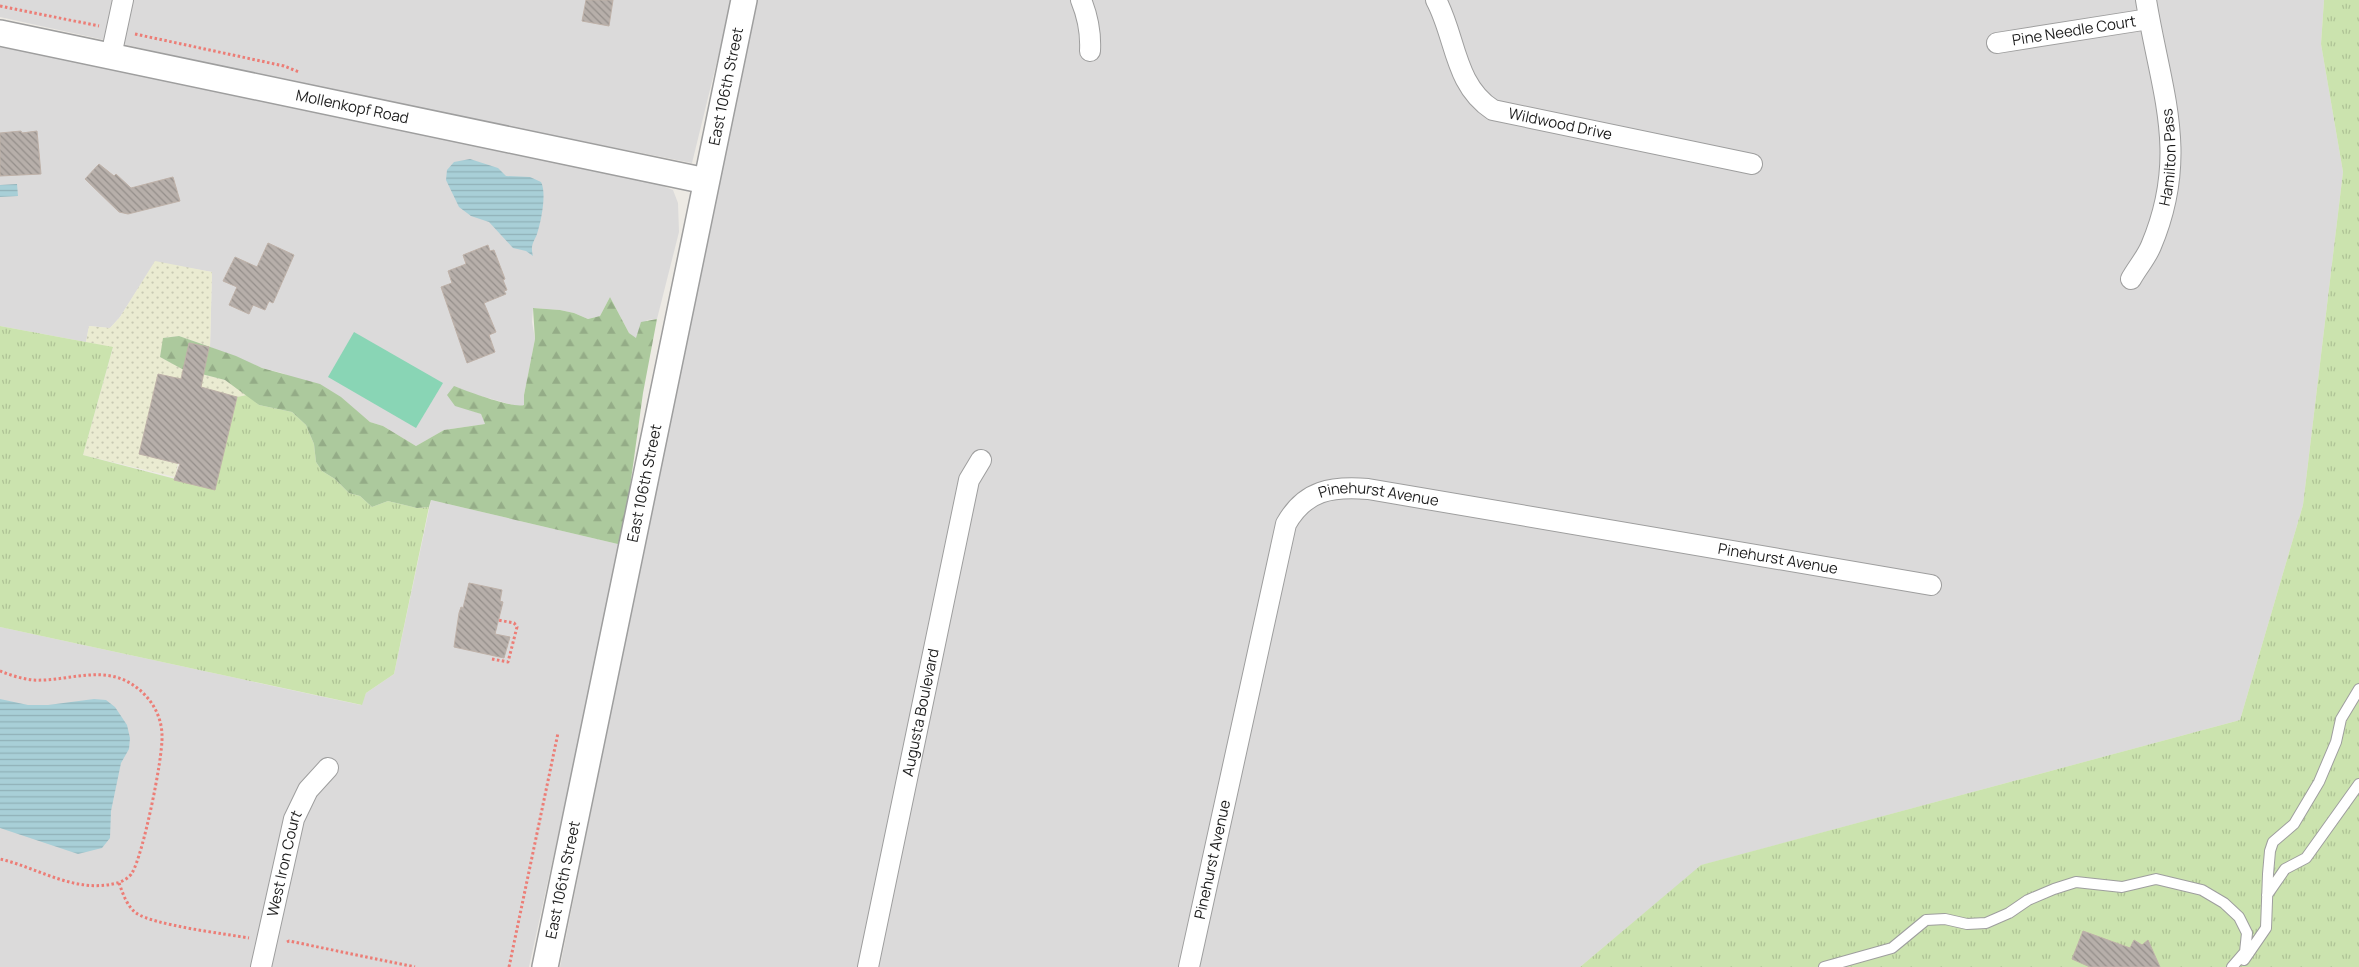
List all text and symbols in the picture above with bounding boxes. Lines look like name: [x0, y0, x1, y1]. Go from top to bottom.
street label: Pine Needle Court: [2010, 10, 2137, 50]
street label: East 106th Street: [703, 25, 748, 147]
street label: Mollenkopf Road: [294, 84, 411, 128]
street label: Wildwood Drive: [1506, 102, 1614, 145]
street label: Hamilton Pass: [2154, 107, 2181, 208]
street label: East 106th Street: [622, 422, 666, 544]
street label: Pinehurst Avenue: [1315, 477, 1441, 511]
street label: Pinehurst Avenue: [1716, 538, 1840, 579]
street label: Augusta Boulevard: [897, 646, 944, 778]
street label: Pinehurst Avenue: [1189, 798, 1235, 921]
street label: West Iron Court: [262, 807, 307, 919]
street label: East 106th Street: [540, 819, 585, 941]

